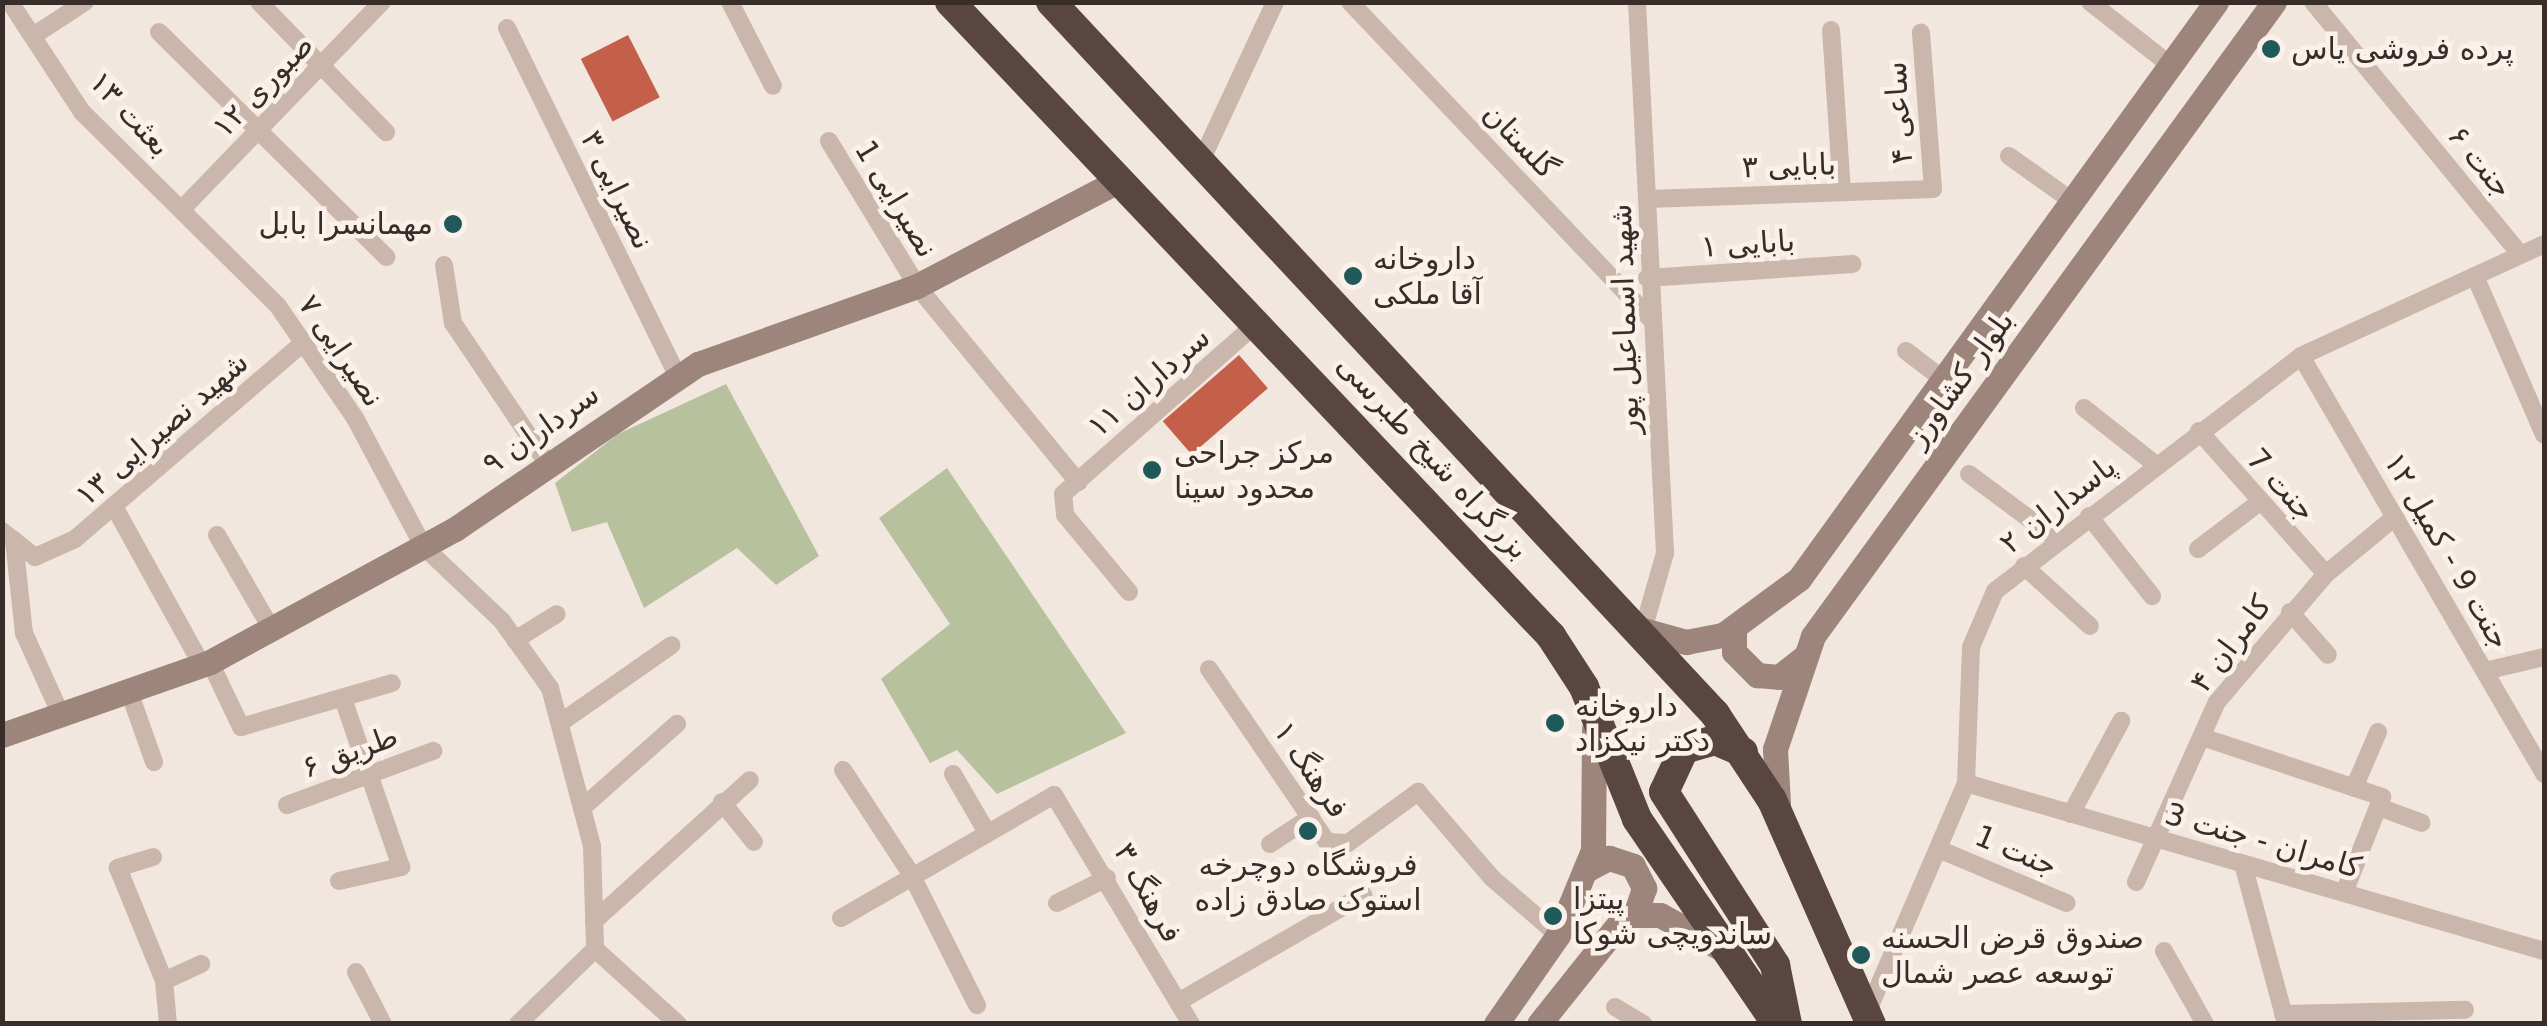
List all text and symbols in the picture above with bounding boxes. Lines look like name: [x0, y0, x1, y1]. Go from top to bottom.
street label: صبوری ۱۲: [205, 27, 321, 145]
place label: پرده فروشی یاس: [2291, 31, 2514, 67]
marker: پرده فروشی یاس: [2260, 38, 2282, 60]
street label: ساعی ۴: [1877, 60, 1921, 166]
street label: بعثت ۱۳: [82, 64, 178, 164]
street label: گلستان: [1475, 96, 1565, 186]
street label: جنت ۶: [2440, 119, 2520, 205]
street label: نصیرایی ۳: [573, 125, 661, 255]
street label: نصیرایی 1: [847, 134, 945, 264]
street label: بابایی ۳: [1741, 146, 1837, 186]
street label: شهید اسماعیل پور: [1603, 203, 1647, 435]
place label: مهمانسرا بابل: [259, 206, 433, 242]
marker: مهمانسرا بابل: [442, 213, 464, 235]
street label: بابایی ۱: [1700, 223, 1796, 265]
place label: داروخانه آقا ملکی: [1373, 241, 1482, 312]
marker: داروخانه آقا ملکی: [1342, 265, 1364, 287]
street label: نصیرایی ۷: [290, 288, 392, 414]
street label: بلوار کشاورز: [1898, 304, 2022, 454]
street label: سرداران ۱۱: [1081, 319, 1217, 445]
street label: شهید نصیرایی ۱۳: [68, 344, 256, 514]
street label: بزرگراه شیخ طبرسی: [1329, 347, 1537, 567]
street label: سرداران ۹: [476, 376, 606, 482]
place label: مرکز جراحی محدود سینا: [1174, 435, 1334, 506]
street label: جنت 7: [2239, 441, 2323, 529]
street label: جنت 9 - کمیل ۱۲: [2376, 446, 2518, 656]
street label: پاسداران ۲: [1993, 449, 2123, 561]
marker: مرکز جراحی محدود سینا: [1139, 457, 1165, 483]
street label: کامران ۴: [2183, 588, 2279, 700]
place label: داروخانه دکتر نیکزاد: [1575, 688, 1710, 758]
marker: داروخانه دکتر نیکزاد: [1544, 712, 1566, 734]
street label: فرهنگ ۱: [1266, 715, 1356, 825]
street label: طریق ۶: [297, 718, 403, 786]
street label: کامران - جنت 3: [2161, 796, 2365, 886]
street label: جنت 1: [1970, 818, 2062, 884]
marker: فروشگاه دوچرخه استوک صادق زاده: [1297, 820, 1319, 842]
street label: فرهنگ ۳: [1106, 837, 1190, 949]
place label: فروشگاه دوچرخه استوک صادق زاده: [1194, 847, 1422, 918]
place label: پیتزا ساندویچی شوکا: [1573, 881, 1772, 952]
marker: پیتزا ساندویچی شوکا: [1542, 905, 1564, 927]
place label: صندوق قرض الحسنه توسعه عصر شمال: [1881, 920, 2144, 990]
marker: صندوق قرض الحسنه توسعه عصر شمال: [1850, 944, 1872, 966]

